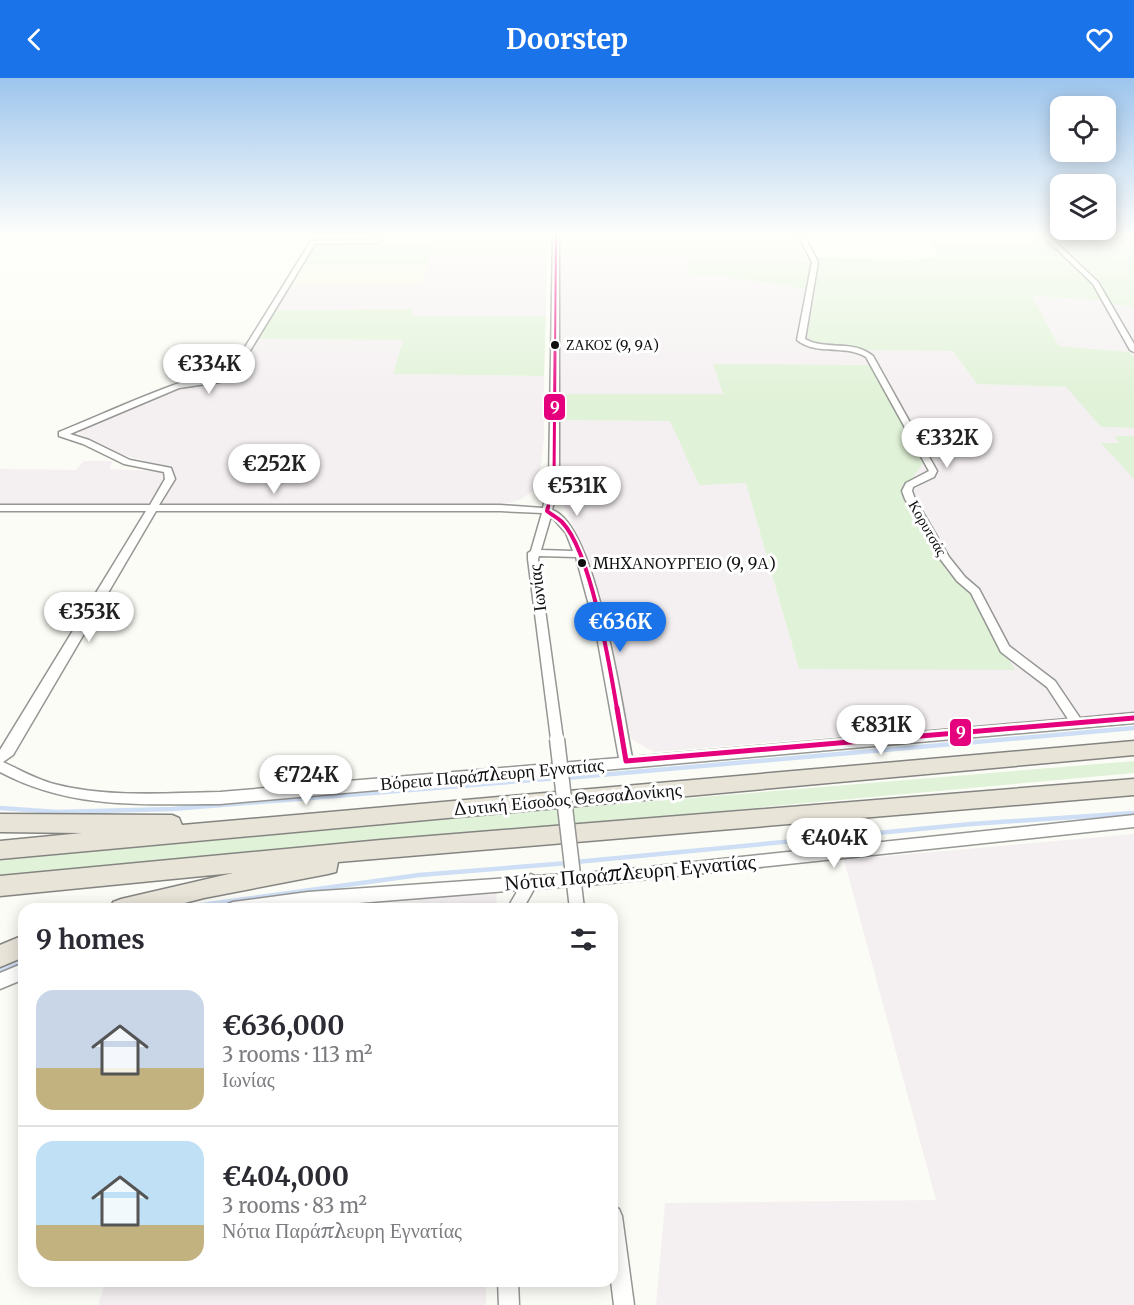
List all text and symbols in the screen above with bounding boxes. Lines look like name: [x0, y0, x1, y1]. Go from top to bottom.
text: Doorstep: [506, 22, 628, 56]
icon: back: [18, 23, 51, 56]
icon: heart: [1083, 23, 1116, 56]
map controls: [1050, 96, 1116, 240]
button: locate: [1050, 96, 1116, 162]
button: layers: [1050, 174, 1116, 240]
place label: ΖΑΚΟΣ (9, 9Α): [566, 336, 659, 354]
marker: ΖΑΚΟΣ (9, 9Α): [549, 339, 561, 351]
pin: €334K: [167, 344, 251, 395]
text: €334K: [177, 351, 241, 376]
line badge: 9: [543, 393, 566, 421]
text: 9: [550, 397, 560, 417]
pin: €332K: [905, 418, 989, 469]
text: €332K: [915, 425, 979, 450]
pin: €252K: [232, 444, 316, 495]
text: €252K: [242, 451, 306, 476]
pin: €531K: [535, 466, 619, 517]
text: €531K: [547, 473, 607, 498]
street label: Κορυτσάς: [904, 497, 952, 559]
place label: ΜΗΧΑΝΟΥΡΓΕΙΟ (9, 9Α): [593, 553, 776, 573]
marker: ΜΗΧΑΝΟΥΡΓΕΙΟ (9, 9Α): [576, 557, 588, 569]
street label: Ιωνίας: [523, 563, 551, 613]
pin: €353K: [47, 592, 131, 643]
text: €353K: [58, 599, 120, 624]
pin: €636K: [578, 602, 662, 653]
text: €636K: [588, 609, 652, 634]
pin: €831K: [839, 705, 923, 756]
text: €831K: [850, 712, 912, 737]
line badge: 9: [949, 718, 972, 747]
text: 9: [956, 722, 966, 742]
street label: Βόρεια Παράπλευρη Εγνατίας: [379, 753, 605, 795]
pin: €724K: [264, 755, 348, 806]
text: €724K: [273, 762, 339, 787]
street label: Δυτική Είσοδος Θεσσαλονίκης: [451, 778, 683, 820]
pin: €404K: [792, 818, 876, 869]
text: €404K: [800, 825, 868, 850]
street label: Νότια Παράπλευρη Εγνατίας: [503, 848, 757, 896]
text: 9 homes: [36, 923, 145, 956]
icon: filters: [567, 923, 600, 956]
text: €636,000: [222, 1009, 344, 1042]
icon: home: [84, 1014, 156, 1086]
text: 3 rooms · 113 m²: [222, 1042, 372, 1067]
text: Ιωνίας: [222, 1067, 275, 1092]
text: €404,000: [222, 1160, 349, 1193]
icon: home: [84, 1165, 156, 1237]
text: 3 rooms · 83 m²: [222, 1193, 367, 1218]
text: Νότια Παράπλευρη Εγνατίας: [222, 1218, 462, 1243]

